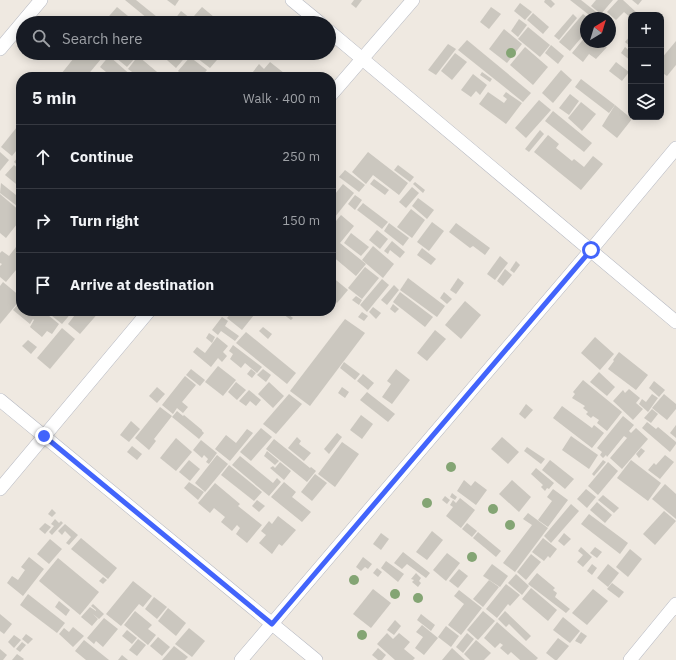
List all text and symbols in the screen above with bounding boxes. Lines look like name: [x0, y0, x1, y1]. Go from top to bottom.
north arrow: [580, 12, 616, 48]
map controls: [628, 12, 664, 120]
button: +: [628, 12, 664, 48]
search box: [16, 16, 336, 60]
icon: search: [30, 27, 52, 49]
text: Search here: [62, 29, 142, 48]
button: −: [628, 48, 664, 84]
button: layers: [628, 84, 664, 120]
text: 5 min: [32, 87, 76, 109]
text: Walk · 400 m: [243, 90, 320, 107]
icon: ahead: [32, 146, 54, 168]
text: Continue: [70, 147, 134, 166]
text: 250 m: [282, 148, 320, 165]
icon: right: [32, 210, 54, 232]
text: Turn right: [70, 211, 139, 230]
text: 150 m: [282, 212, 320, 229]
route start: [582, 241, 600, 259]
icon: arrive: [32, 274, 54, 296]
text: Arrive at destination: [70, 275, 214, 294]
route end: [35, 427, 53, 445]

